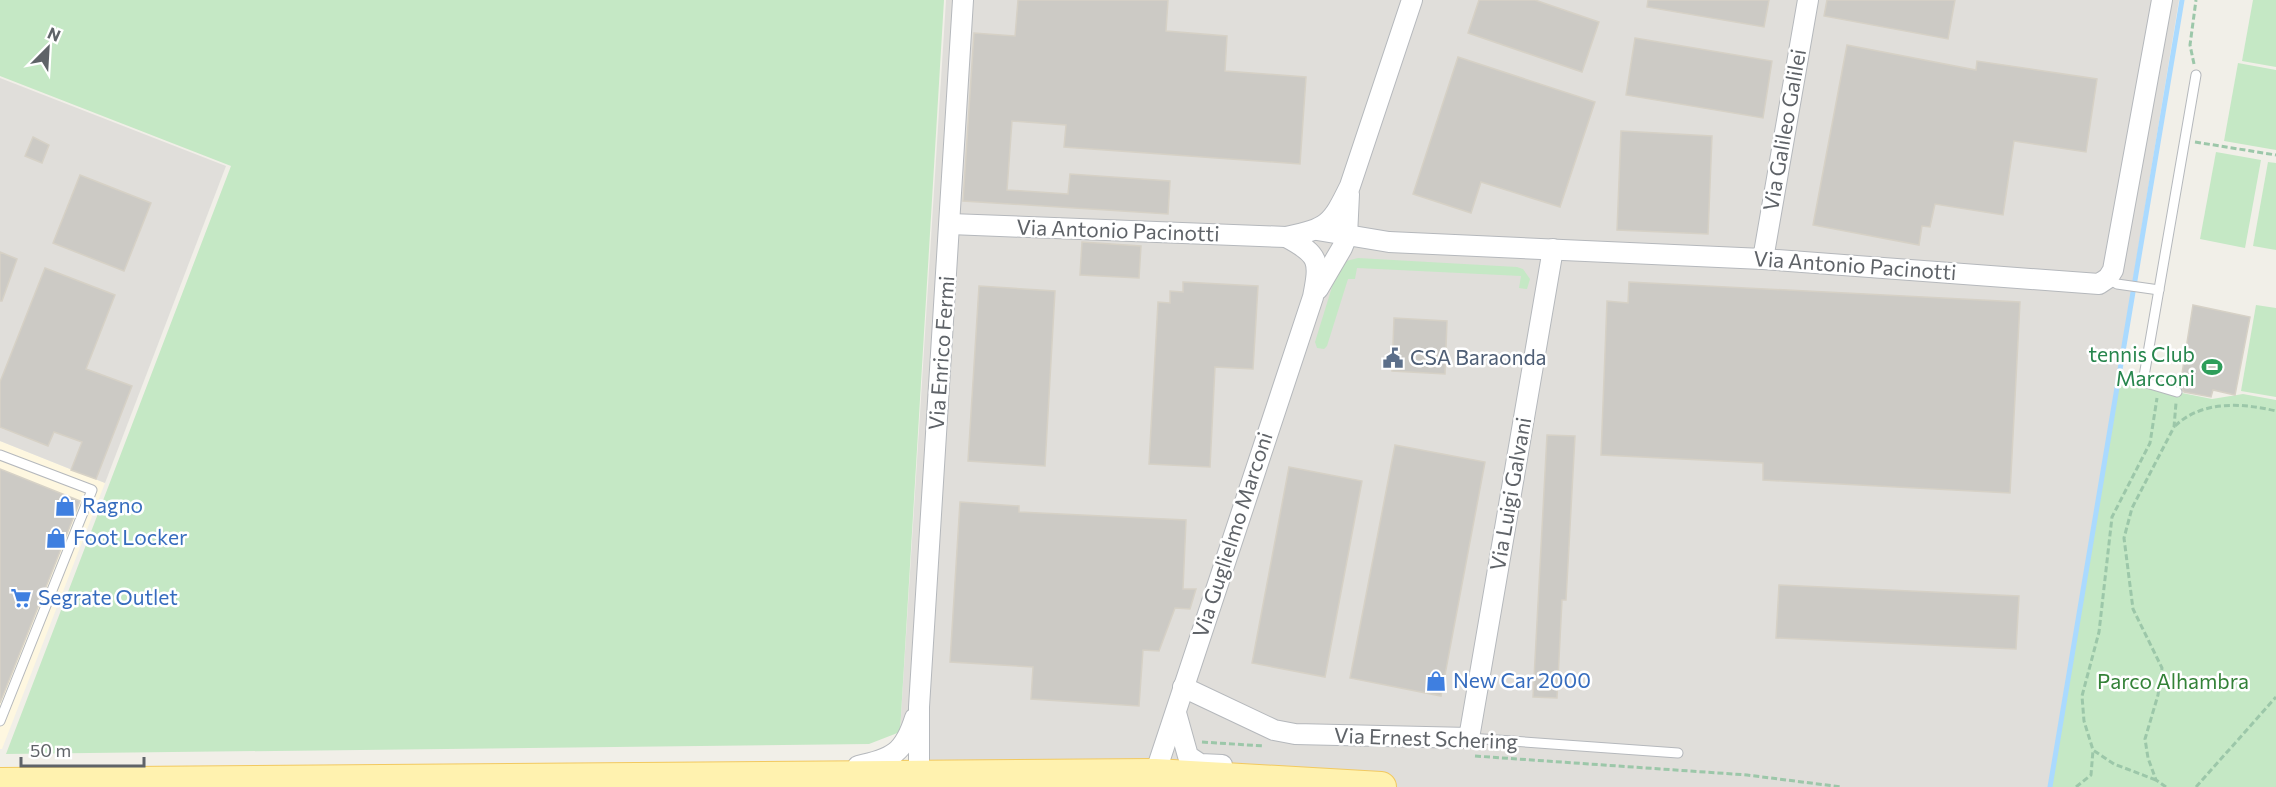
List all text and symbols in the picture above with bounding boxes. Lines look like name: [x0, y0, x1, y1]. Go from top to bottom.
north arrow: [18, 18, 78, 78]
text: N: [45, 23, 64, 45]
street label: Via Galileo Galilei: [1757, 47, 1810, 213]
street label: Via Antonio Pacinotti: [1016, 213, 1220, 246]
street label: Via Antonio Pacinotti: [1753, 245, 1957, 284]
street label: Via Enrico Fermi: [923, 275, 958, 431]
place label: tennis Club Marconi: [2089, 341, 2195, 390]
place label: CSA Baraonda: [1410, 344, 1547, 369]
public building icon: CSA Baraonda: [1381, 346, 1405, 370]
sports icon: tennis Club Marconi: [2200, 355, 2224, 379]
street label: Via Luigi Galvani: [1484, 415, 1535, 572]
street label: Via Guglielmo Marconi: [1187, 429, 1277, 640]
place label: Ragno: [82, 492, 143, 517]
shop icon: Ragno: [53, 494, 77, 518]
place label: Foot Locker: [73, 524, 188, 549]
shop icon: Foot Locker: [44, 526, 68, 550]
place label: Segrate Outlet: [38, 584, 178, 609]
supermarket icon: Segrate Outlet: [9, 586, 33, 610]
place label: New Car 2000: [1453, 667, 1591, 692]
park label: Parco Alhambra: [2097, 668, 2249, 693]
shop icon: New Car 2000: [1424, 669, 1448, 693]
street label: Via Ernest Schering: [1334, 722, 1518, 753]
scale bar: [21, 730, 144, 768]
text: 50 m: [30, 739, 71, 761]

